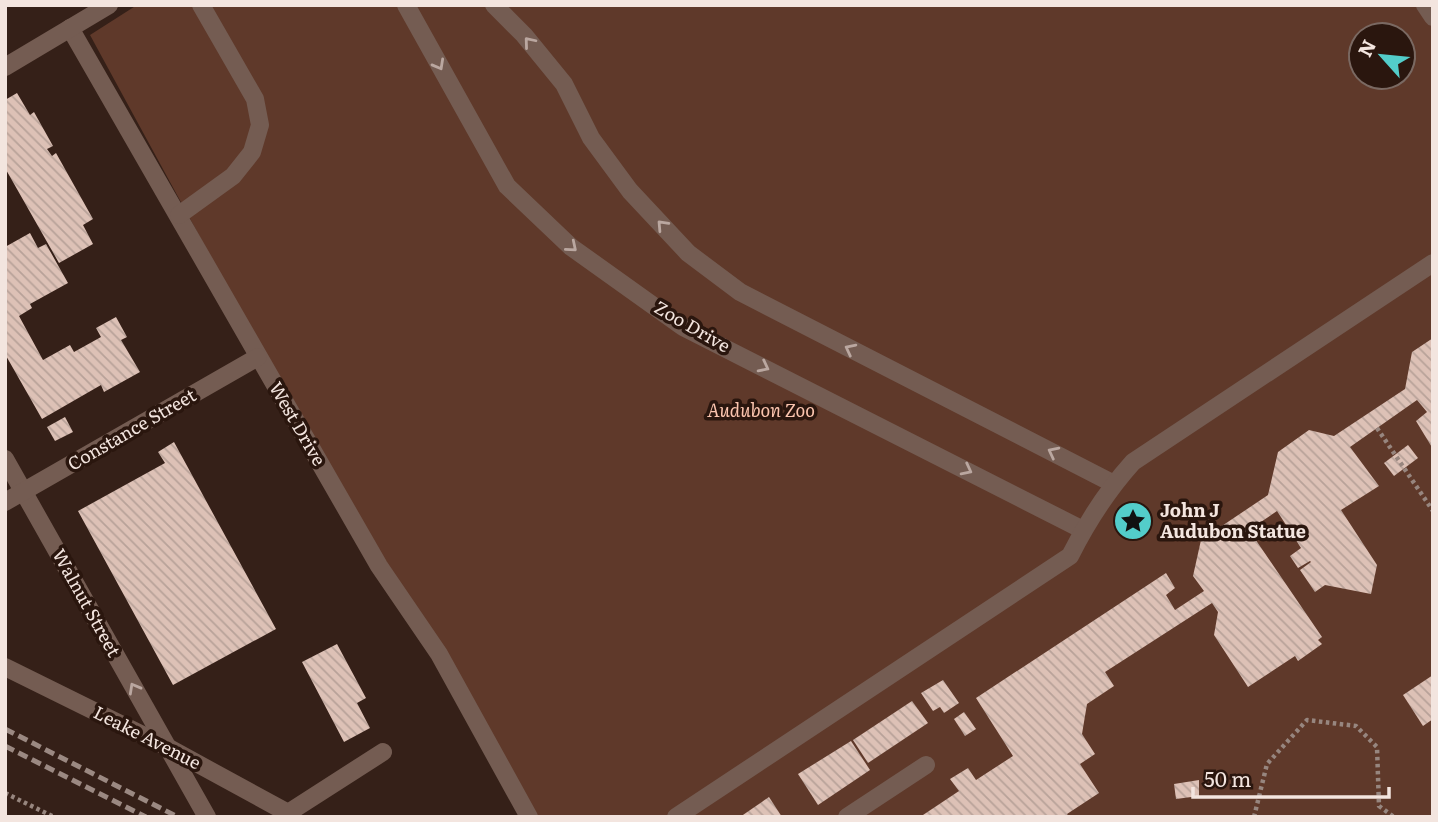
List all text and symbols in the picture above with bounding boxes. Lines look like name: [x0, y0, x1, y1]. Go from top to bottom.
north arrow: [1347, 21, 1417, 91]
text: N: [1350, 34, 1382, 61]
one-way arrow: [525, 37, 537, 50]
one-way arrow: [431, 57, 444, 70]
one-way arrow: [657, 220, 670, 233]
one-way arrow: [564, 238, 576, 251]
street label: Zoo Drive: [650, 293, 736, 358]
one-way arrow: [845, 343, 858, 357]
one-way arrow: [757, 359, 769, 373]
street label: West Drive: [263, 376, 333, 470]
street label: Constance Street: [62, 381, 201, 476]
park label: Audubon Zoo: [707, 396, 815, 423]
one-way arrow: [1048, 447, 1060, 461]
one-way arrow: [959, 462, 972, 476]
place label: John J Audubon Statue: [1160, 496, 1306, 544]
place icon: John J Audubon Statue: [1112, 500, 1154, 542]
street label: Walnut Street: [46, 543, 128, 662]
one-way arrow: [129, 682, 142, 695]
street label: Leake Avenue: [89, 698, 206, 775]
scale bar: [1193, 756, 1389, 800]
text: 50 m: [1204, 762, 1251, 793]

